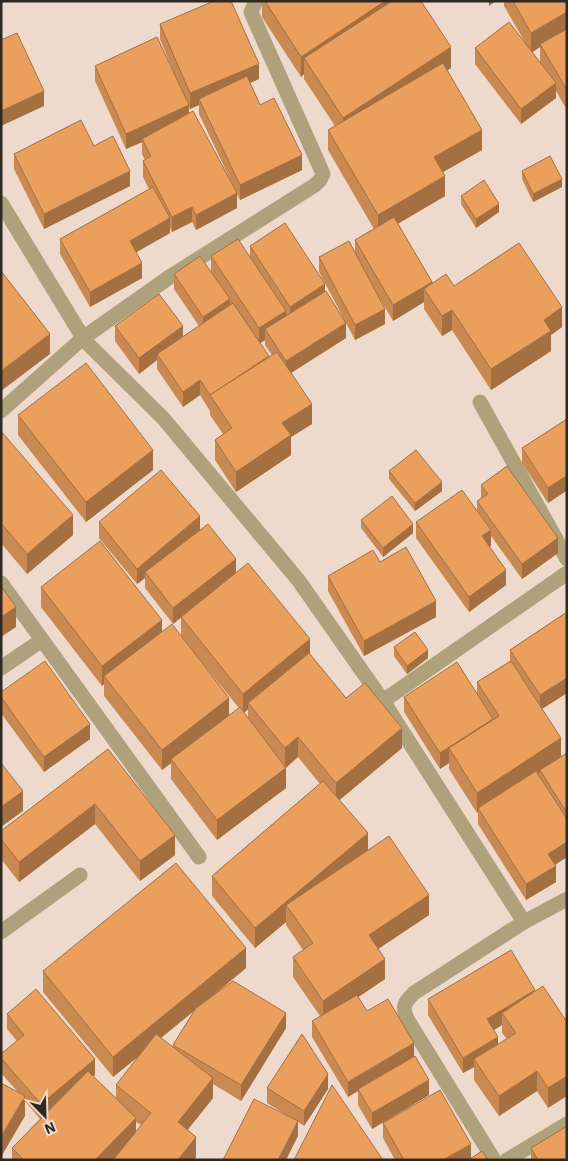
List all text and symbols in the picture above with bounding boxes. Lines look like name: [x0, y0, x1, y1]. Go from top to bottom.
north arrow: [20, 1091, 70, 1141]
text: N: [42, 1118, 58, 1138]

